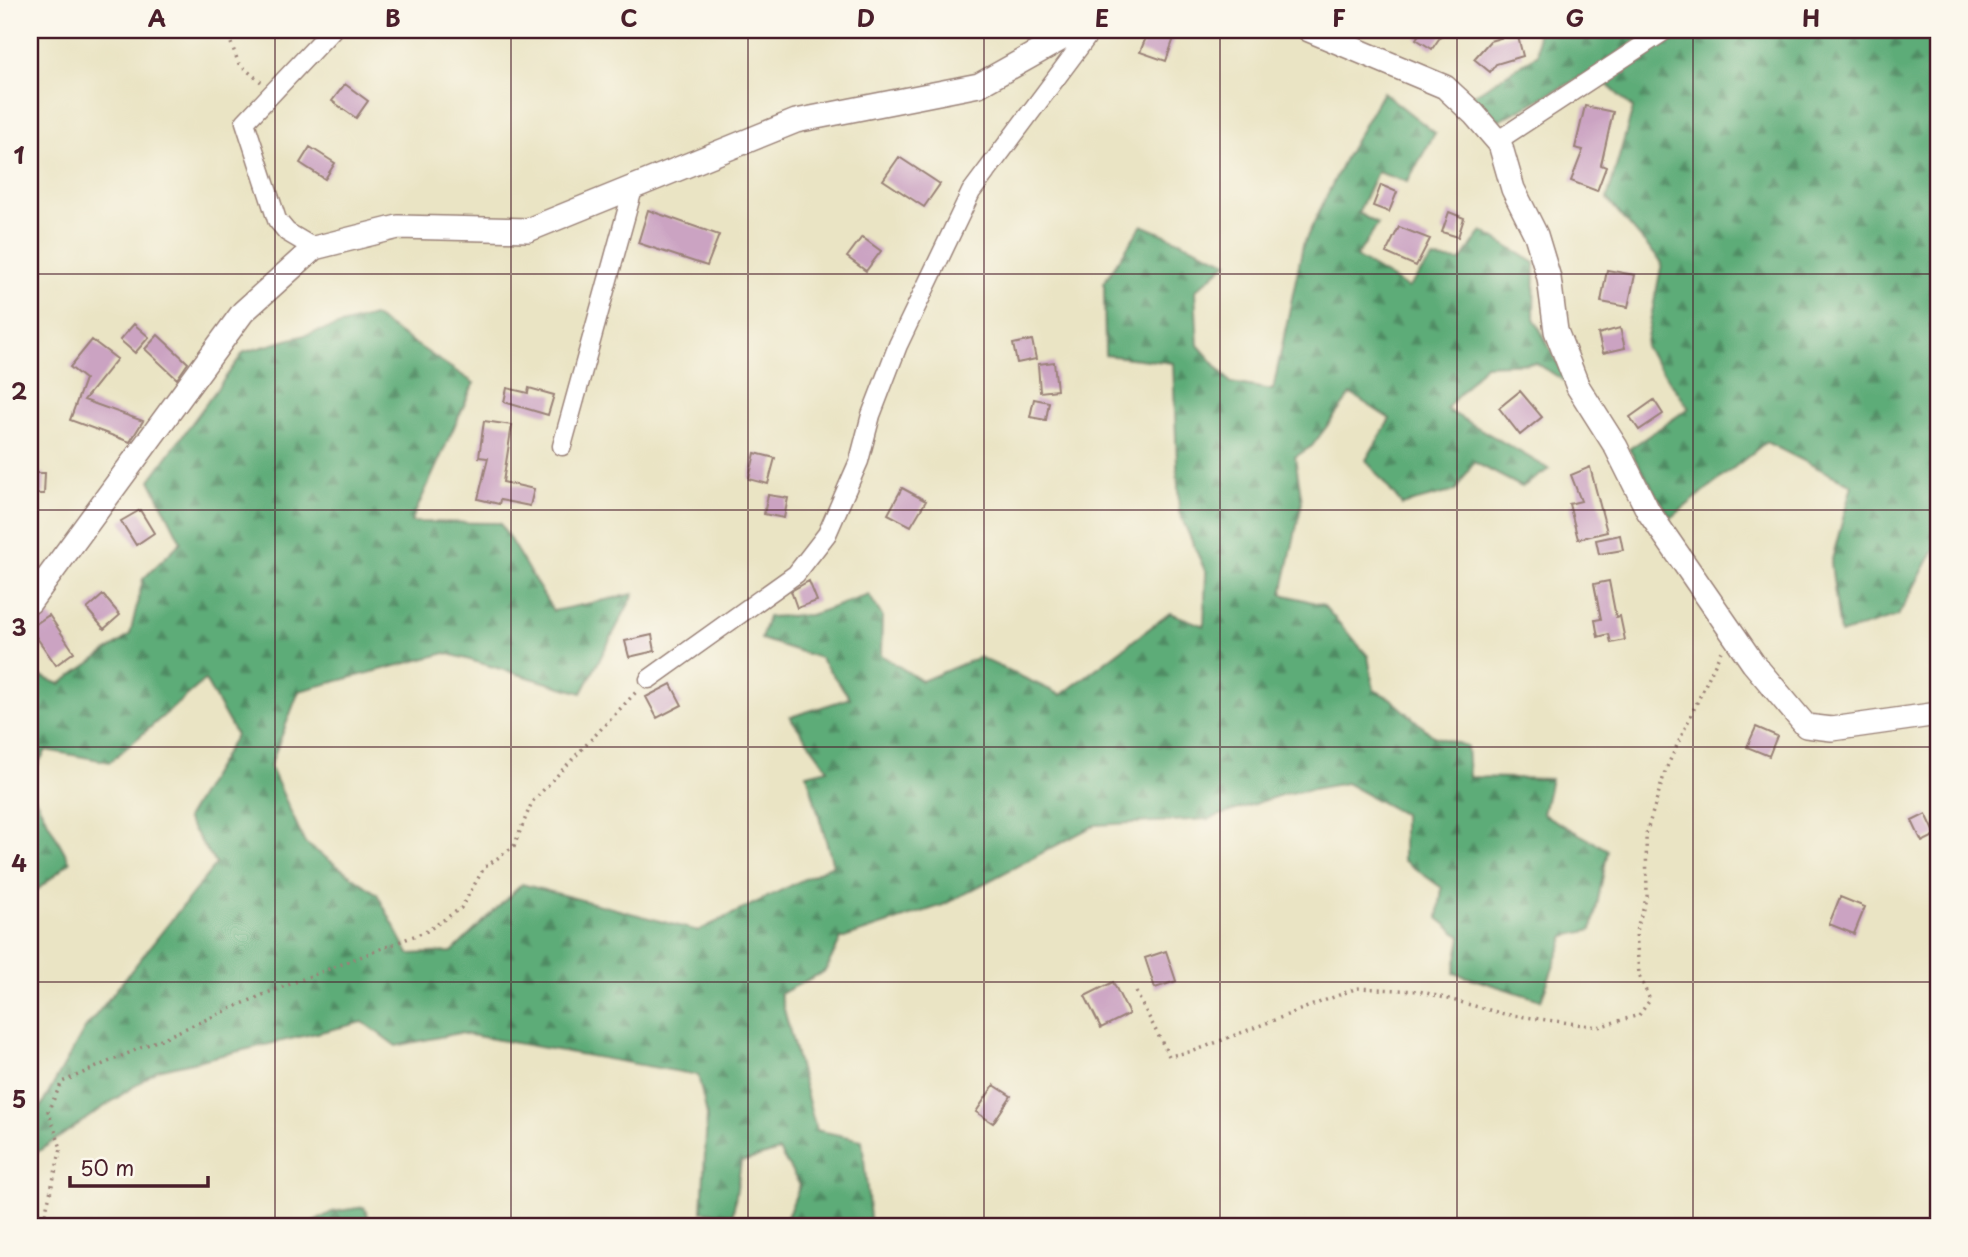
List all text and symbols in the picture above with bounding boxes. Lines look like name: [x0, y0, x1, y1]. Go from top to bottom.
text: A: [148, 0, 166, 35]
text: B: [385, 0, 401, 35]
text: C: [620, 0, 638, 35]
text: D: [857, 0, 875, 35]
text: E: [1095, 0, 1109, 35]
text: F: [1332, 0, 1346, 35]
text: G: [1566, 0, 1584, 35]
text: H: [1802, 0, 1820, 35]
text: 1: [14, 137, 25, 172]
text: 2: [11, 373, 27, 408]
text: 3: [11, 609, 27, 644]
text: 4: [11, 845, 27, 880]
text: 5: [12, 1081, 26, 1116]
scale bar: [70, 1145, 208, 1189]
text: 50 m: [80, 1151, 134, 1183]

